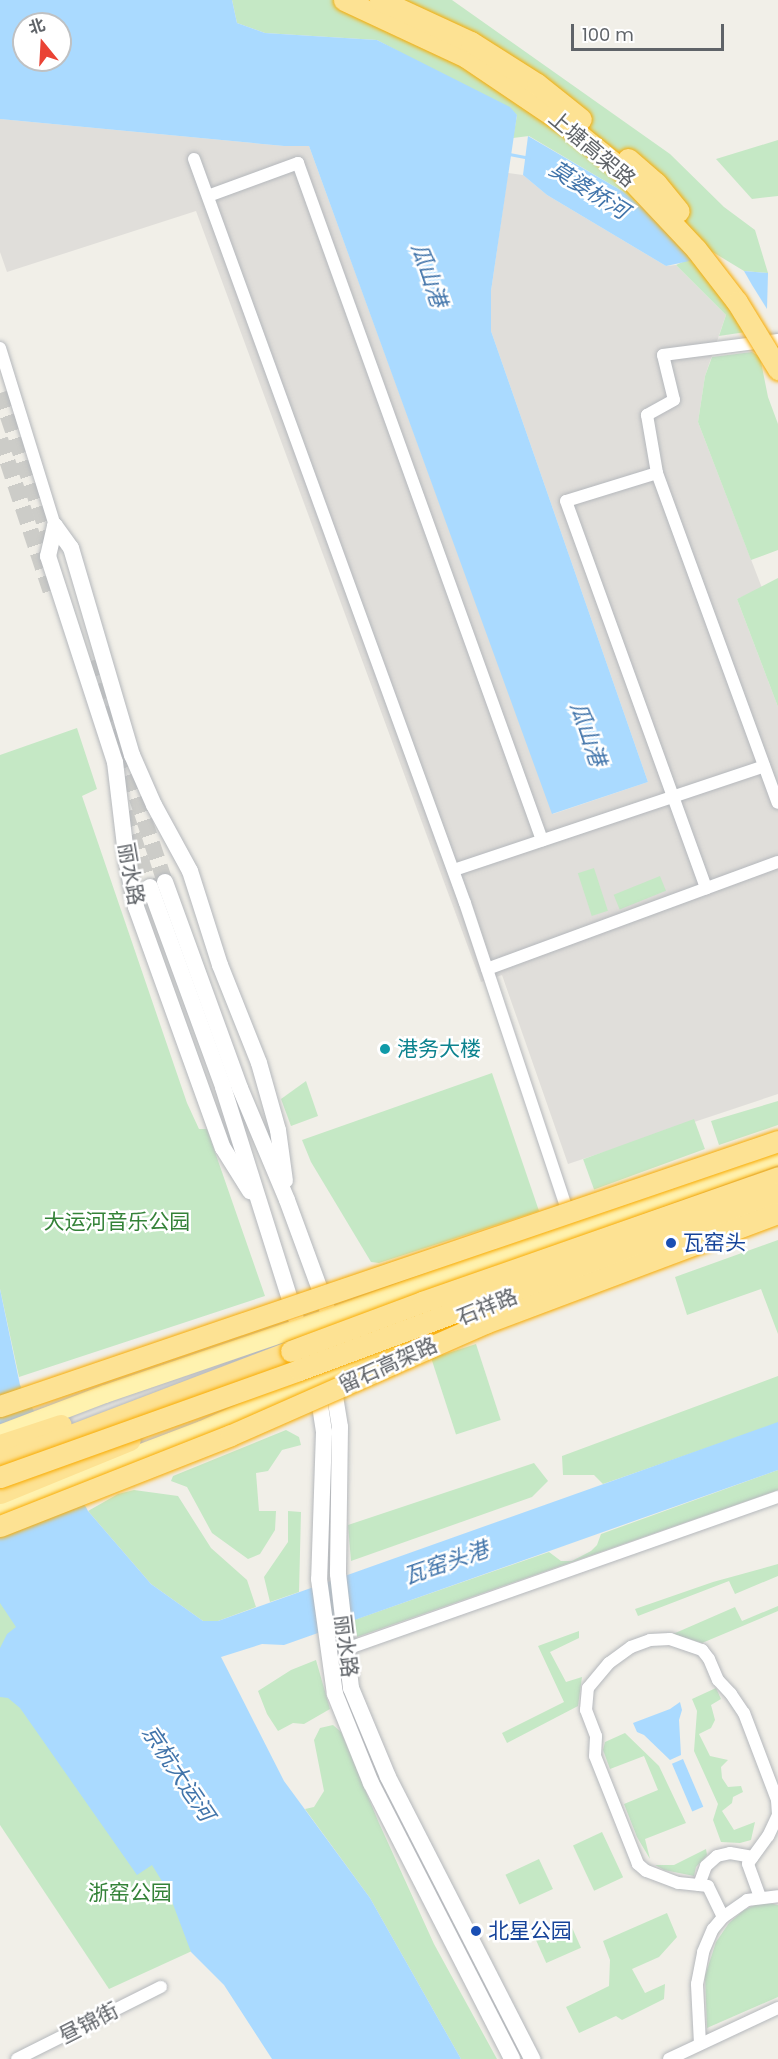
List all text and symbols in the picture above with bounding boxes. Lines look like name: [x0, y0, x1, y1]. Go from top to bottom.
north arrow: [12, 12, 72, 72]
scale bar: [574, 12, 727, 50]
text: 北: [26, 13, 48, 40]
text: 100 m: [582, 22, 634, 47]
street label: 上塘高架路: [544, 106, 640, 192]
water label: 莫婆桥河: [545, 155, 633, 225]
water label: 瓜山港: [406, 240, 452, 310]
water label: 瓜山港: [565, 699, 611, 769]
street label: 丽水路: [113, 841, 149, 907]
place label: 港务大楼: [397, 1036, 481, 1062]
marker: 港务大楼: [378, 1042, 392, 1056]
park label: 大运河音乐公园: [44, 1209, 190, 1235]
place label: 瓦窑头: [683, 1230, 746, 1256]
marker: 瓦窑头: [664, 1236, 678, 1250]
street label: 石祥路: [453, 1284, 521, 1330]
street label: 留石高架路: [335, 1332, 441, 1398]
water label: 瓦窑头港: [400, 1536, 492, 1590]
street label: 丽水路: [330, 1613, 362, 1679]
water label: 京杭大运河: [136, 1720, 220, 1826]
park label: 浙窑公园: [88, 1880, 172, 1906]
place label: 北星公园: [488, 1918, 572, 1944]
marker: 北星公园: [469, 1924, 483, 1938]
street label: 昼锦街: [55, 1997, 123, 2049]

